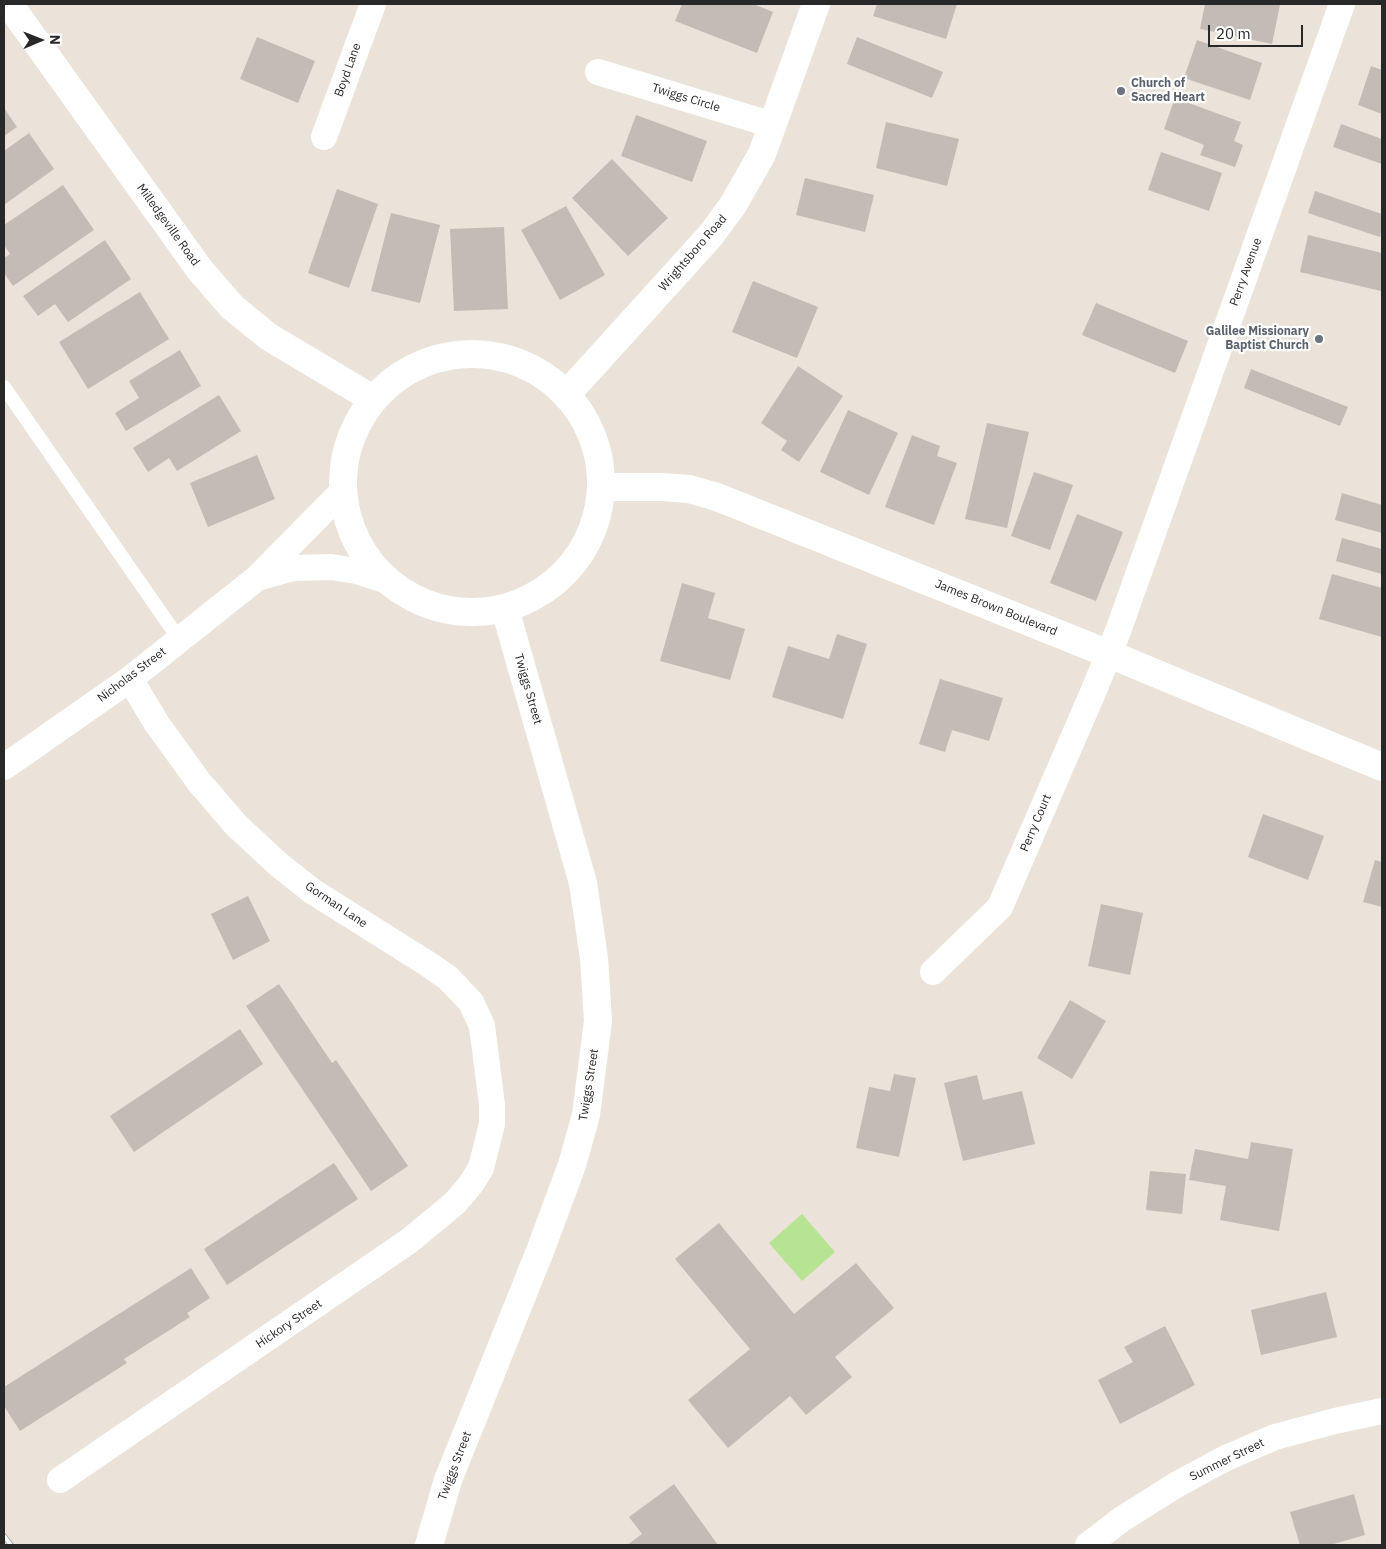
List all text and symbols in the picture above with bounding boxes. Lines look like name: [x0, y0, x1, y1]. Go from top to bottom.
north arrow: [15, 15, 65, 65]
scale bar: [1211, 15, 1306, 47]
text: 20 m: [1216, 24, 1251, 43]
text: N: [46, 35, 64, 45]
street label: Boyd Lane: [332, 41, 364, 99]
place label: Church of Sacred Heart: [1131, 77, 1205, 105]
street label: Twiggs Circle: [650, 81, 722, 115]
marker: Church of Sacred Heart: [1115, 85, 1127, 97]
street label: Milledgeville Road: [133, 181, 203, 269]
street label: Wrightsboro Road: [656, 212, 730, 294]
street label: Perry Avenue: [1227, 236, 1265, 308]
place label: Galilee Missionary Baptist Church: [1206, 325, 1309, 353]
marker: Galilee Missionary Baptist Church: [1313, 333, 1325, 345]
street label: James Brown Boulevard: [933, 577, 1059, 639]
street label: Nicholas Street: [95, 644, 169, 706]
street label: Twiggs Street: [511, 652, 545, 726]
street label: Perry Court: [1017, 792, 1055, 854]
street label: Gorman Lane: [302, 879, 370, 931]
street label: Twiggs Street: [576, 1048, 602, 1122]
street label: Hickory Street: [253, 1297, 325, 1351]
street label: Twiggs Street: [435, 1429, 475, 1503]
street label: Summer Street: [1187, 1436, 1267, 1484]

